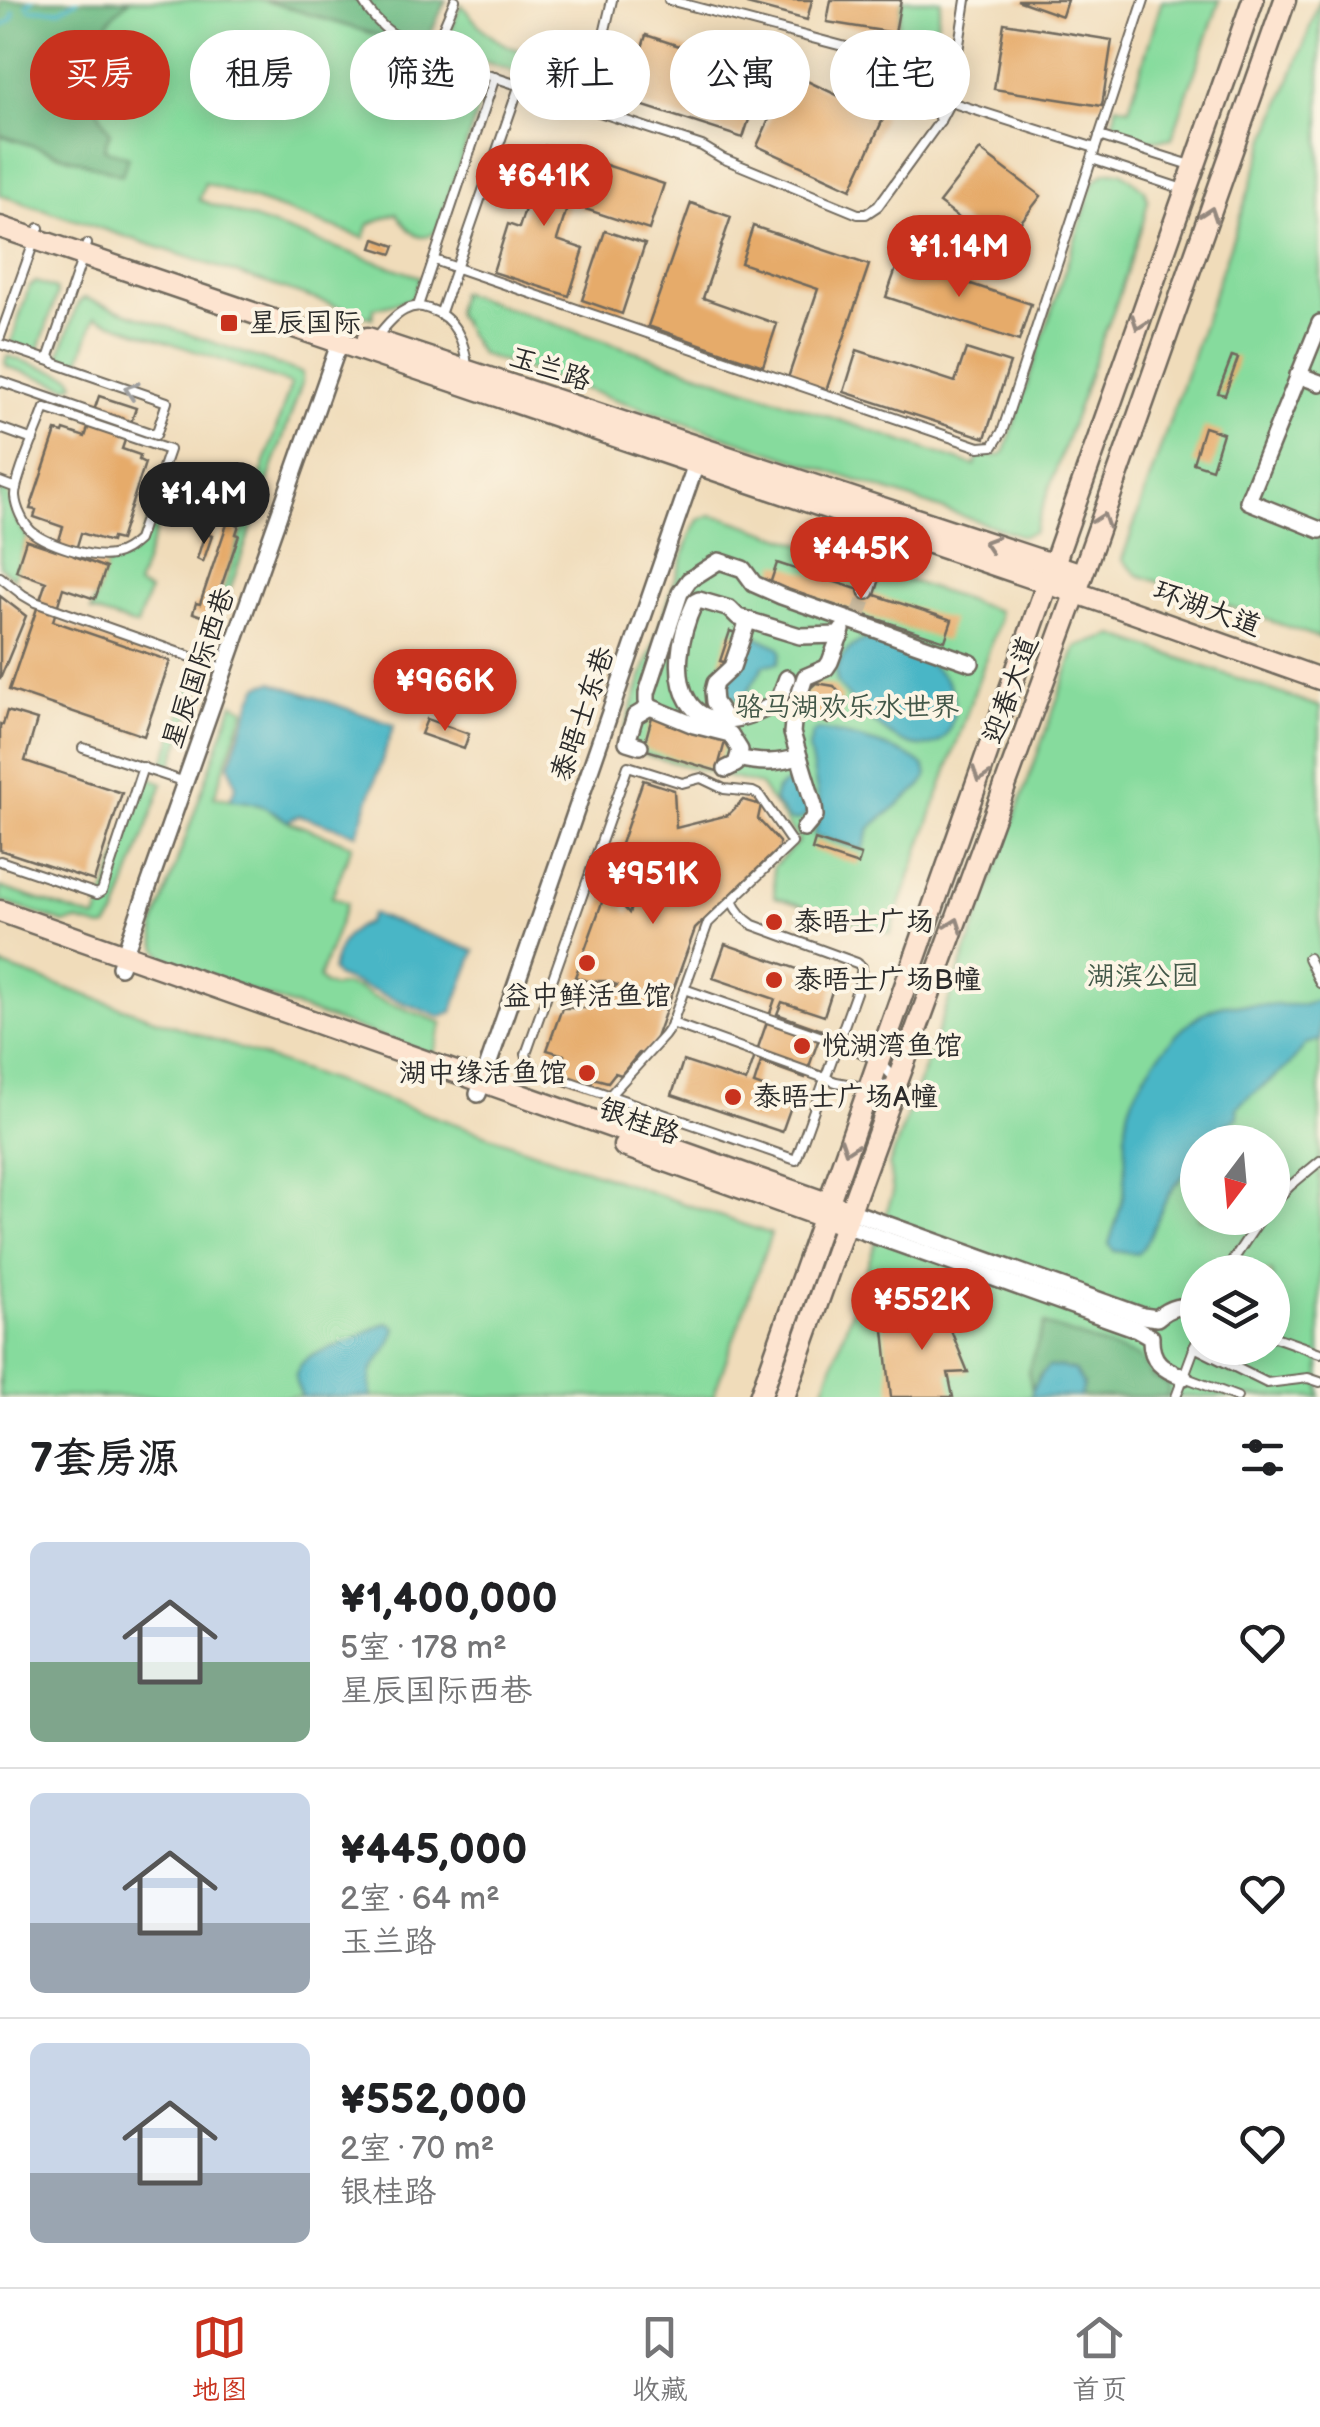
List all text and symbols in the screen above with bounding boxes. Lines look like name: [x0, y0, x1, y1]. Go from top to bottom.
chip: 买房: [30, 30, 170, 120]
chip: 租房: [190, 30, 330, 120]
chip: 筛选: [350, 30, 490, 120]
chip: 新上: [510, 30, 650, 120]
chip: 公寓: [670, 30, 810, 120]
chip: 住宅: [830, 30, 970, 120]
pin: ¥641K: [474, 144, 614, 229]
text: ¥641K: [498, 157, 590, 196]
one-way arrow: [1198, 206, 1219, 223]
pin: ¥1.14M: [878, 215, 1040, 300]
text: ¥1.14M: [909, 228, 1009, 267]
place label: 星辰国际: [249, 307, 361, 340]
marker: 星辰国际: [218, 312, 240, 334]
one-way arrow: [1130, 313, 1150, 330]
street label: 玉兰路: [505, 340, 595, 398]
one-way arrow: [124, 381, 141, 401]
pin: ¥1.4M: [134, 462, 274, 547]
text: ¥1.4M: [161, 475, 247, 514]
one-way arrow: [1090, 513, 1110, 530]
pin: ¥445K: [791, 517, 931, 602]
text: ¥445K: [812, 530, 910, 569]
one-way arrow: [982, 536, 999, 556]
street label: 环湖大道: [1149, 574, 1265, 644]
street label: 星辰国际西巷: [156, 582, 242, 753]
street label: 迎春大道: [976, 632, 1046, 748]
street label: 泰晤士东巷: [545, 642, 622, 786]
pin: ¥966K: [375, 649, 515, 734]
text: ¥966K: [396, 662, 494, 701]
park label: 骆马湖欢乐水世界: [735, 691, 959, 724]
one-way arrow: [971, 765, 992, 782]
pin: ¥951K: [583, 842, 723, 927]
text: ¥951K: [607, 855, 699, 894]
place label: 泰晤士广场: [794, 906, 934, 939]
marker: 泰晤士广场: [763, 911, 785, 933]
one-way arrow: [943, 917, 964, 934]
marker: 益中鲜活鱼馆: [576, 952, 598, 974]
park label: 湖滨公园: [1087, 960, 1199, 993]
place label: 泰晤士广场B幢: [794, 964, 981, 997]
marker: 泰晤士广场B幢: [763, 969, 785, 991]
place label: 益中鲜活鱼馆: [503, 980, 671, 1013]
place label: 悦湖湾鱼馆: [822, 1030, 962, 1063]
marker: 悦湖湾鱼馆: [791, 1035, 813, 1057]
place label: 湖中缘活鱼馆: [399, 1057, 567, 1090]
marker: 湖中缘活鱼馆: [576, 1062, 598, 1084]
place label: 泰晤士广场A幢: [753, 1081, 938, 1114]
marker: 泰晤士广场A幢: [722, 1086, 744, 1108]
street label: 银桂路: [594, 1092, 684, 1152]
north arrow: [1180, 1125, 1290, 1235]
map controls: [1180, 1125, 1290, 1365]
one-way arrow: [840, 1138, 860, 1155]
button: layers: [1180, 1255, 1290, 1365]
pin: ¥552K: [852, 1268, 992, 1353]
text: ¥552K: [873, 1281, 971, 1320]
icon: filters: [1235, 1430, 1290, 1485]
text: 7套房源: [30, 1434, 179, 1485]
text: ¥1,400,000: [340, 1574, 558, 1625]
icon: home: [110, 1582, 230, 1702]
icon: heart: [1235, 1615, 1290, 1670]
text: 5室 · 178 m²: [340, 1629, 507, 1668]
text: 星辰国际西巷: [340, 1672, 532, 1711]
text: ¥445,000: [340, 1825, 527, 1876]
icon: home: [110, 1833, 230, 1953]
icon: heart: [1235, 1866, 1290, 1921]
text: 2室 · 64 m²: [340, 1880, 500, 1919]
text: 玉兰路: [340, 1923, 436, 1962]
text: ¥552,000: [340, 2075, 527, 2126]
icon: home: [110, 2083, 230, 2203]
icon: heart: [1235, 2116, 1290, 2171]
text: 2室 · 70 m²: [340, 2130, 494, 2169]
text: 银桂路: [340, 2173, 436, 2212]
tab: 地图: [192, 2310, 248, 2407]
tab: 收藏: [632, 2310, 688, 2407]
tab: 首页: [1072, 2310, 1128, 2407]

